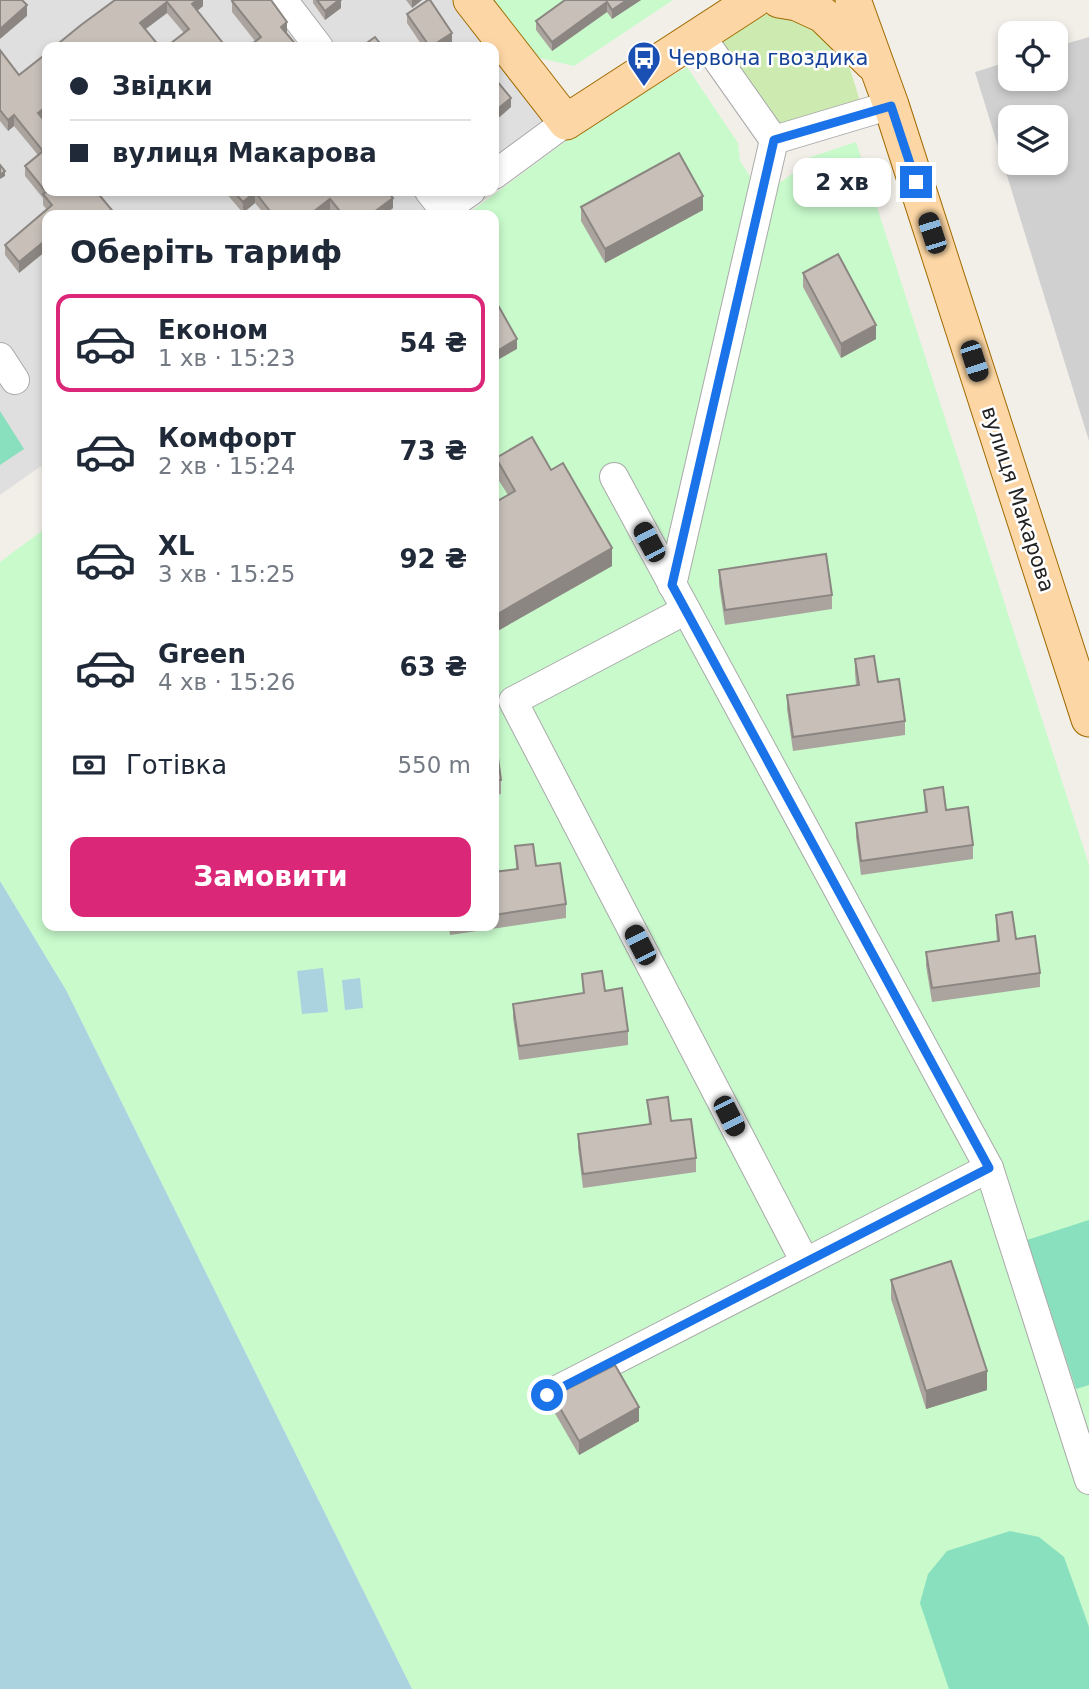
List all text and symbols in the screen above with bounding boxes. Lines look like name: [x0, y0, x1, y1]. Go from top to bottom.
map controls: [998, 21, 1068, 175]
button: locate: [998, 21, 1068, 91]
bus stop icon: Червона гвоздика: [625, 39, 663, 88]
place label: Червона гвоздика: [668, 46, 868, 70]
text: Звідки: [112, 71, 213, 101]
button: layers: [998, 105, 1068, 175]
text: вулиця Макарова: [112, 138, 377, 168]
callout: 2 хв: [794, 158, 892, 206]
route end: [900, 166, 932, 198]
text: 2 хв: [815, 169, 869, 195]
car: [916, 210, 949, 256]
text: Оберіть тариф: [70, 233, 342, 271]
icon: car: [74, 312, 137, 375]
text: Економ: [158, 315, 268, 345]
text: 54 ₴: [399, 328, 467, 358]
car: [958, 338, 991, 384]
text: 1 хв · 15:23: [158, 345, 295, 371]
street label: вулиця Макарова: [977, 403, 1059, 595]
icon: car: [74, 420, 137, 483]
text: Комфорт: [158, 423, 296, 453]
text: 73 ₴: [399, 436, 467, 466]
text: 2 хв · 15:24: [158, 453, 295, 479]
car: [630, 519, 669, 565]
icon: car: [74, 528, 137, 591]
text: XL: [158, 531, 195, 561]
text: 92 ₴: [399, 544, 467, 574]
text: 3 хв · 15:25: [158, 561, 295, 587]
icon: car: [74, 636, 137, 699]
text: Green: [158, 639, 246, 669]
text: 63 ₴: [399, 652, 467, 682]
text: 4 хв · 15:26: [158, 669, 295, 695]
icon: cash: [70, 746, 108, 784]
text: Готівка: [126, 750, 227, 780]
text: 550 m: [397, 752, 471, 778]
button: Замовити: [70, 837, 471, 917]
car: [622, 922, 659, 968]
car: [711, 1093, 748, 1139]
route start: [531, 1379, 563, 1411]

